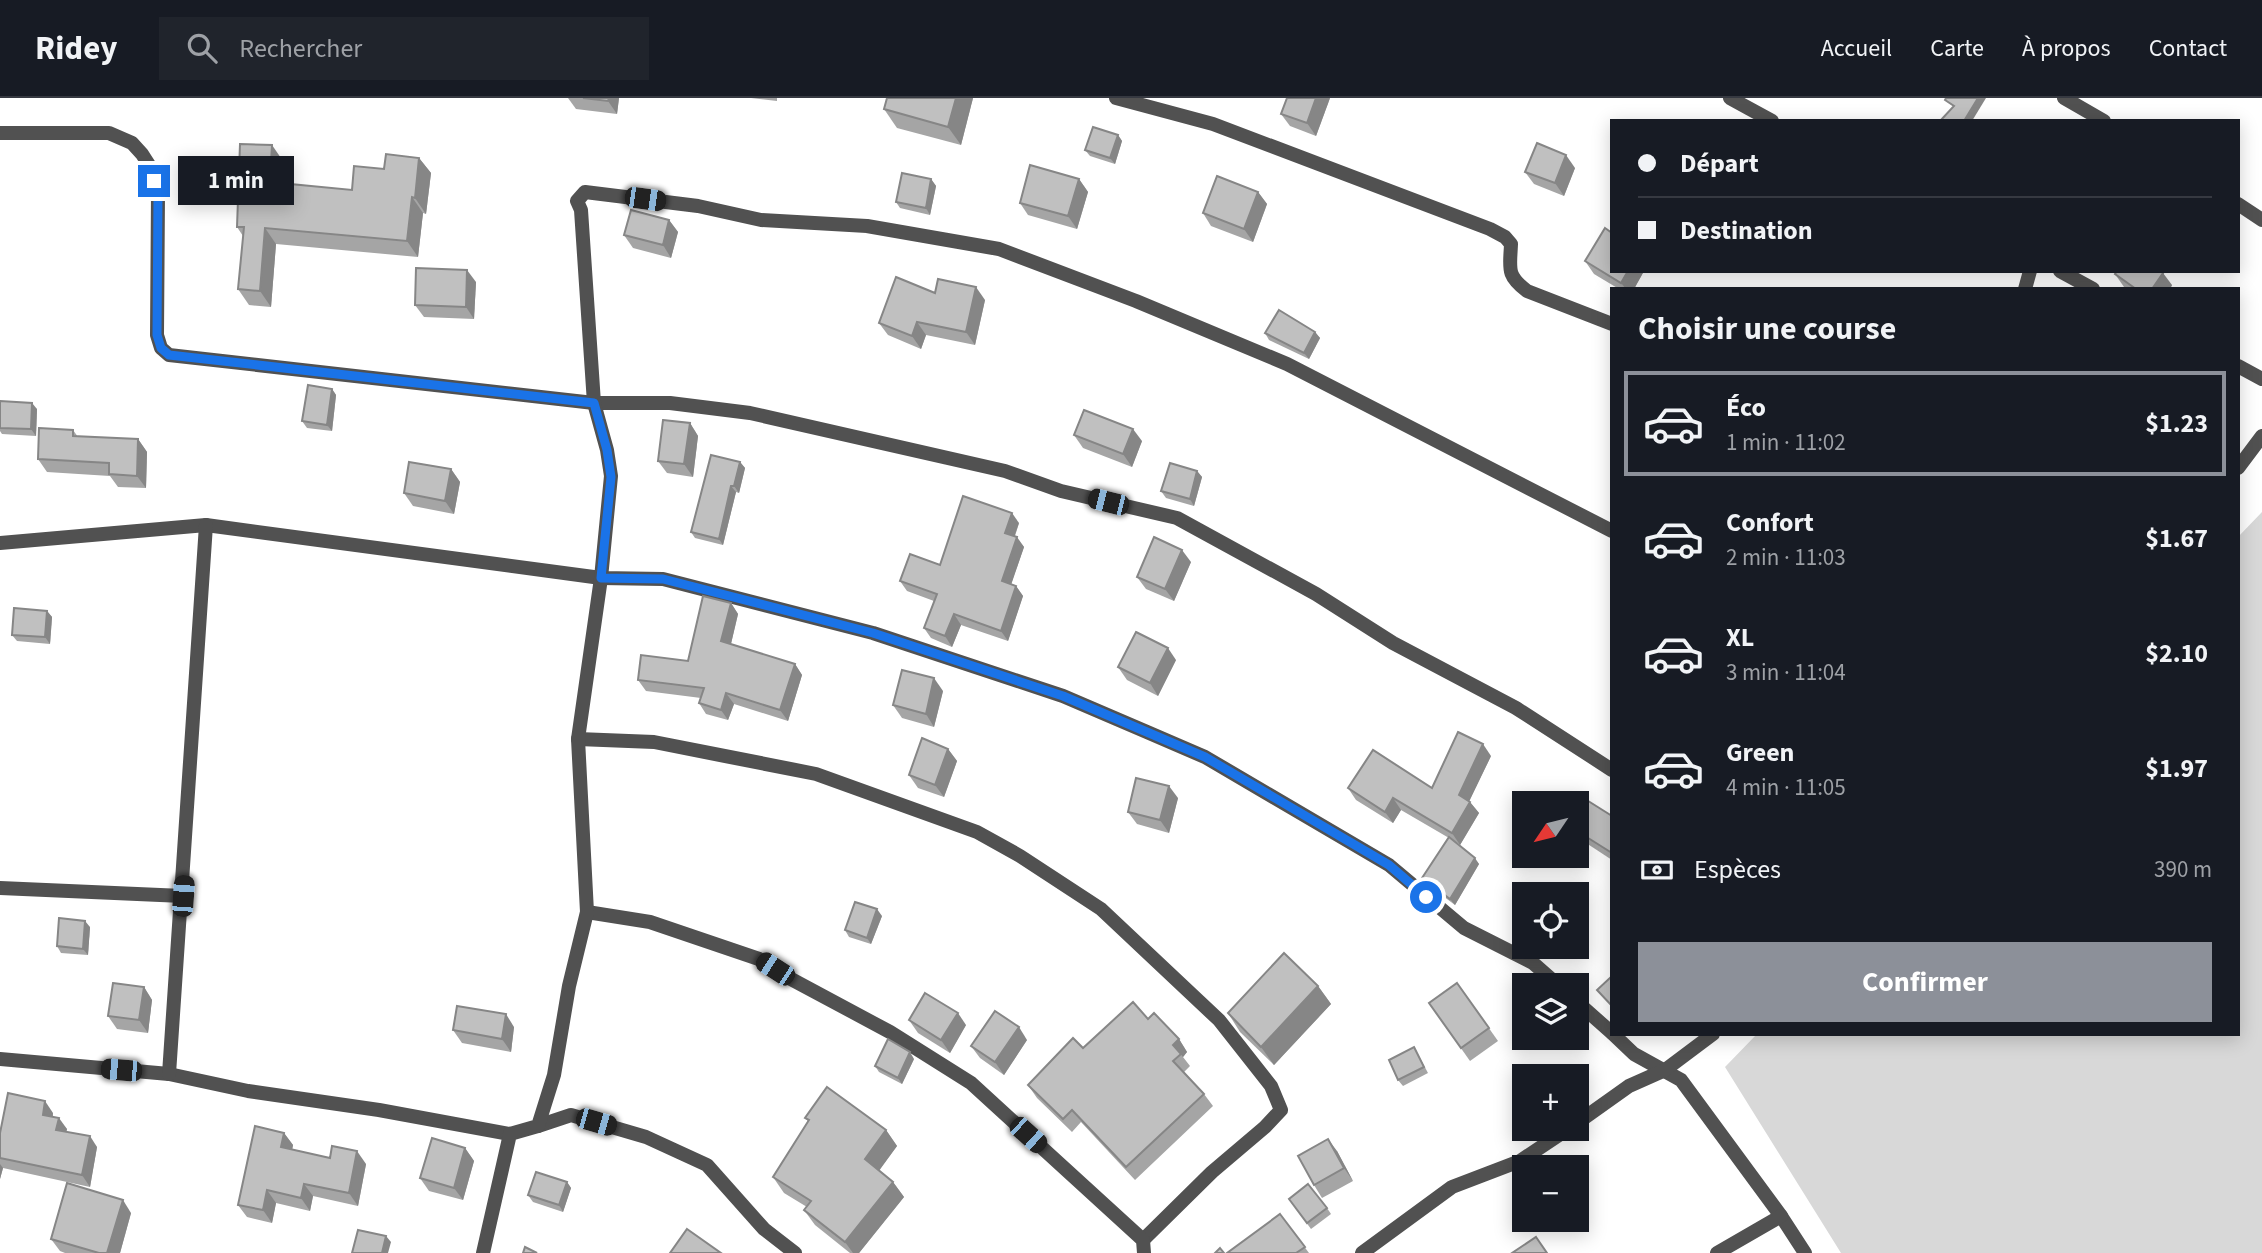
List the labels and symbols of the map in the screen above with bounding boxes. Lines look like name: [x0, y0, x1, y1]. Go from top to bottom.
callout: 1 min: [178, 156, 294, 206]
route end: [138, 165, 170, 197]
car: [623, 186, 668, 212]
car: [1086, 487, 1131, 517]
north arrow: [1512, 791, 1589, 868]
car: [172, 874, 195, 918]
route start: [1410, 881, 1442, 913]
car: [752, 949, 799, 989]
car: [100, 1058, 143, 1082]
car: [573, 1106, 620, 1138]
car: [1006, 1113, 1051, 1157]

